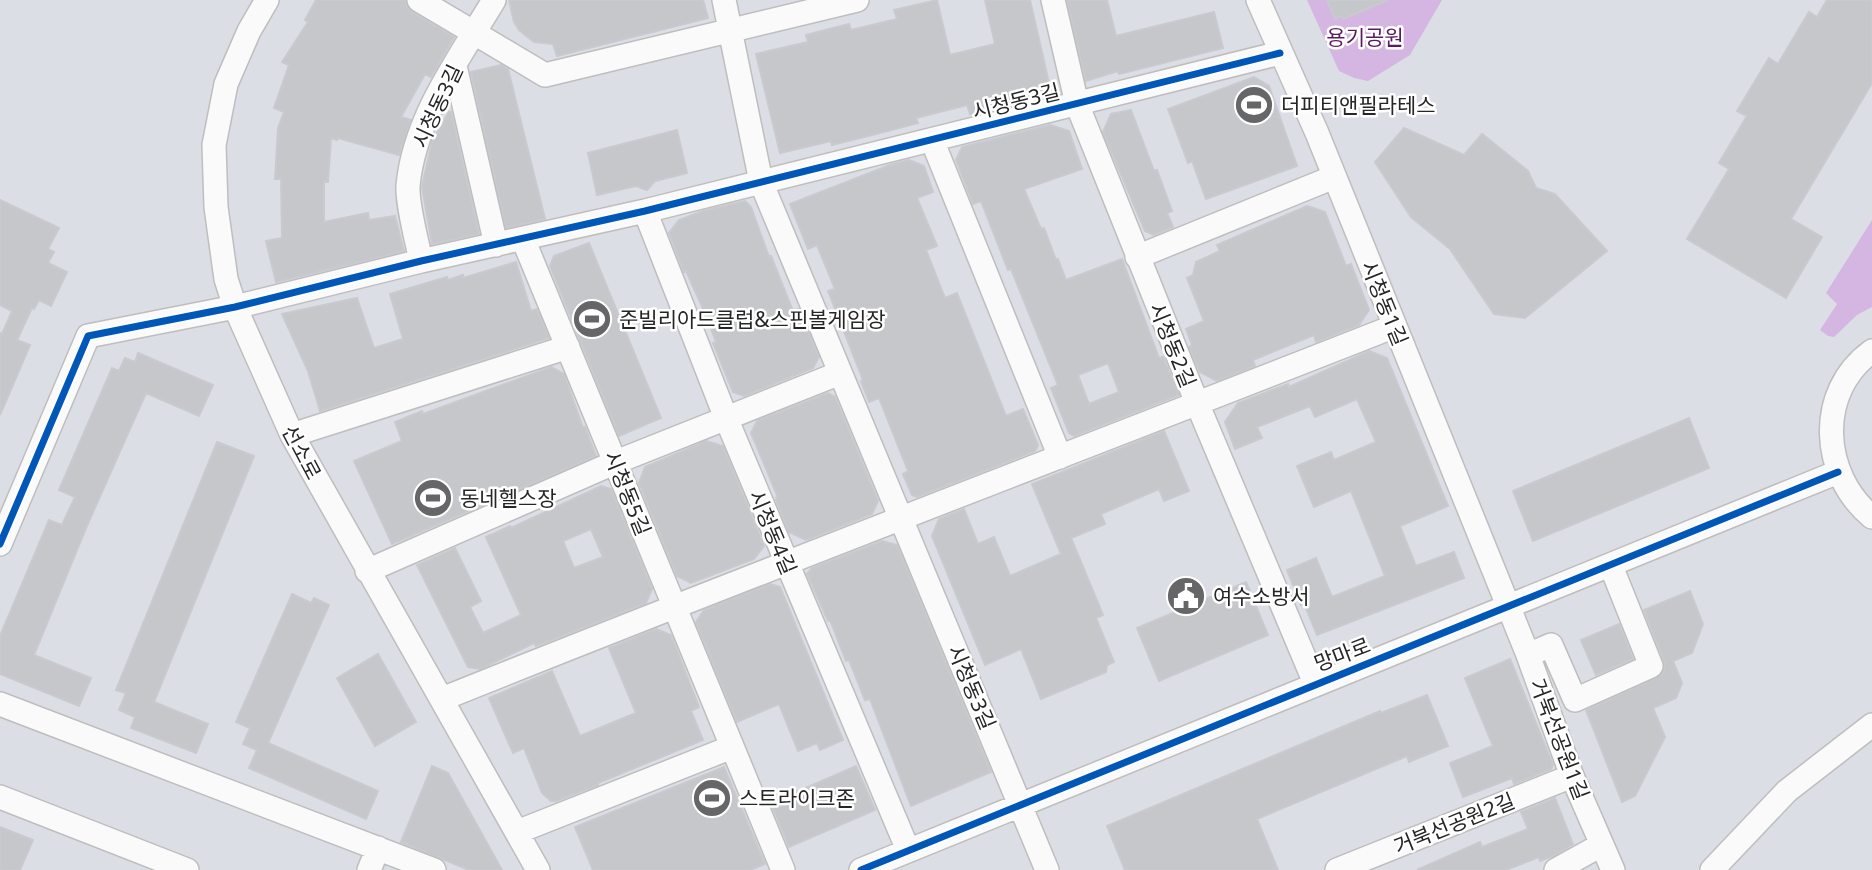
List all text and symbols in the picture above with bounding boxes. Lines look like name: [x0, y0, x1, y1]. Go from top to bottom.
park label: 용기공원: [1326, 23, 1404, 51]
street label: 시청동3길: [405, 60, 469, 152]
street label: 시청동3길: [969, 77, 1063, 125]
sports icon: 더피티앤필라테스: [1233, 84, 1275, 126]
place label: 더피티앤필라테스: [1281, 91, 1436, 119]
street label: 시청동1길: [1355, 256, 1415, 350]
sports icon: 준빌리아드클럽&스핀볼게임장: [571, 298, 613, 340]
street label: 시청동2길: [1143, 298, 1203, 392]
place label: 준빌리아드클럽&스핀볼게임장: [619, 305, 886, 333]
street label: 선소로: [276, 420, 328, 484]
street label: 시청동5길: [598, 446, 658, 540]
sports icon: 동네헬스장: [412, 477, 454, 519]
place label: 동네헬스장: [460, 484, 557, 512]
street label: 시청동4길: [743, 485, 803, 579]
public building icon: 여수소방서: [1165, 575, 1207, 617]
place label: 여수소방서: [1213, 582, 1310, 610]
street label: 망마로: [1310, 631, 1374, 677]
street label: 시청동3길: [942, 640, 1002, 734]
street label: 거북선공원1길: [1524, 674, 1596, 804]
sports icon: 스트라이크존: [691, 777, 733, 819]
place label: 스트라이크존: [739, 784, 855, 812]
street label: 거북선공원2길: [1389, 786, 1519, 860]

